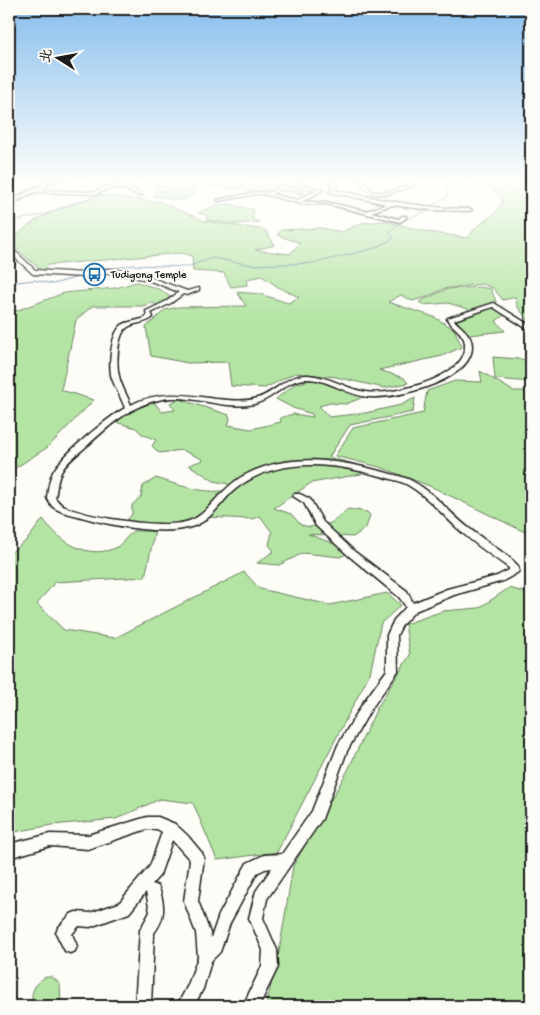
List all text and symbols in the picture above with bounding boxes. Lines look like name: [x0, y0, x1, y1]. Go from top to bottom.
north arrow: [32, 32, 82, 82]
text: 北: [38, 48, 57, 64]
bus stop icon: Tudigong Temple: [83, 262, 107, 286]
place label: Tudigong Temple: [110, 270, 187, 282]

